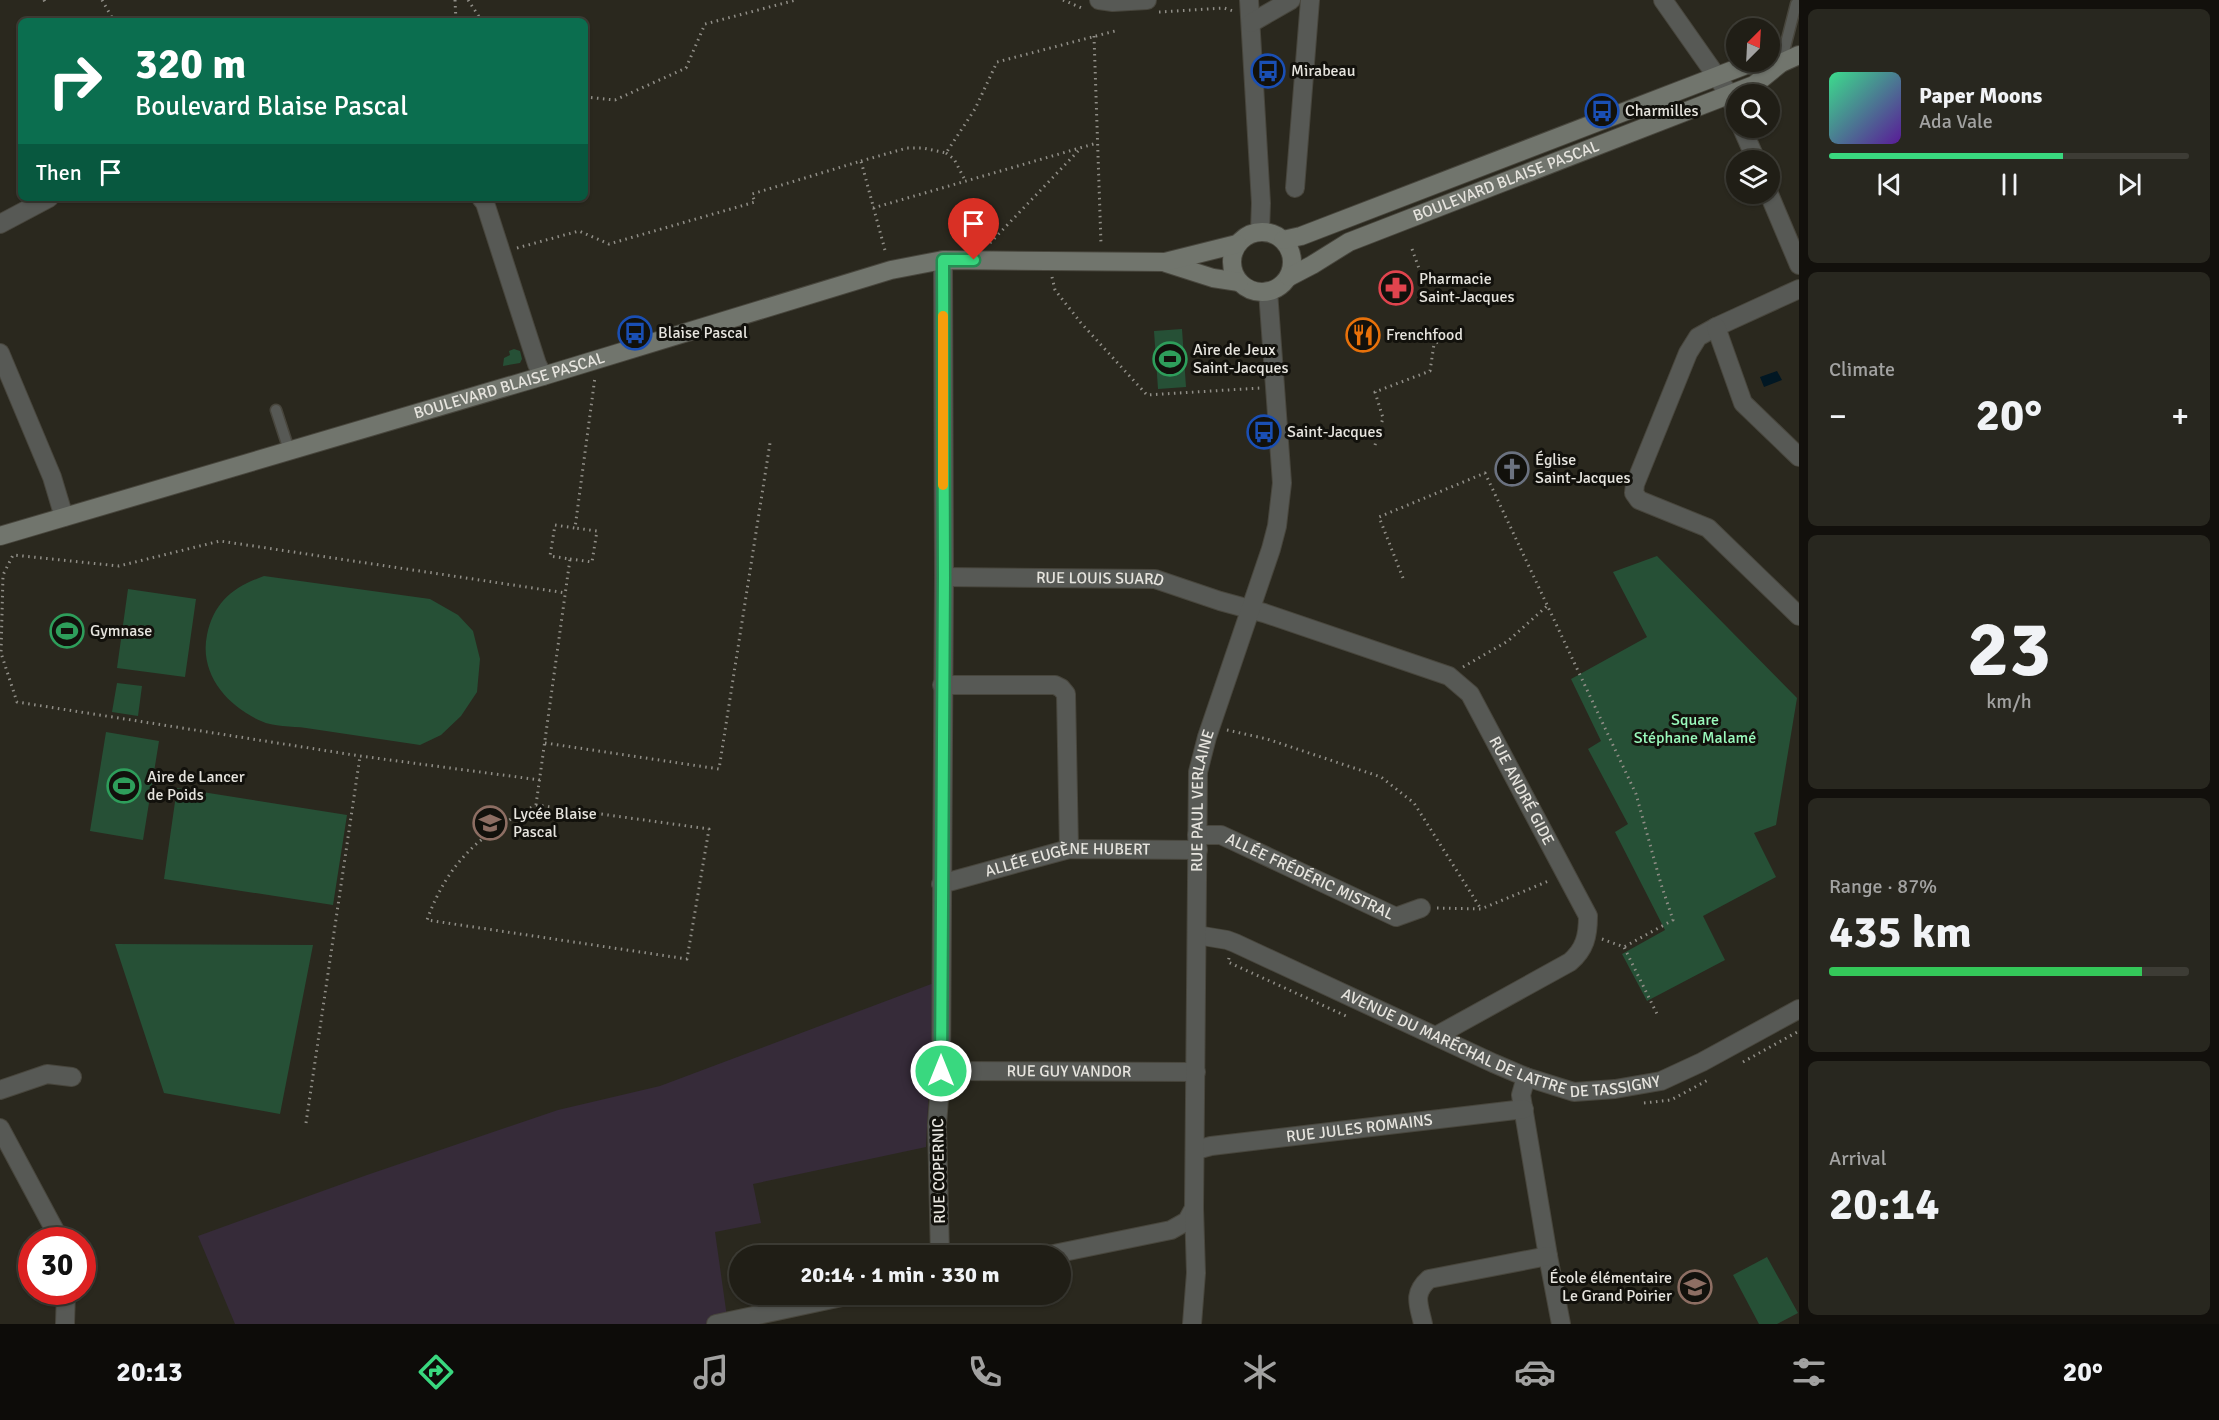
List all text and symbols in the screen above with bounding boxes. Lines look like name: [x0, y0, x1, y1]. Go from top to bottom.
north arrow: [1726, 18, 1780, 72]
map controls: [1726, 18, 1780, 204]
text: 320 m: [135, 39, 246, 90]
icon: right: [36, 42, 114, 120]
bus stop icon: Mirabeau: [1250, 53, 1286, 89]
place label: Mirabeau: [1291, 61, 1355, 81]
text: Paper Moons: [1919, 82, 2042, 109]
button: search: [1726, 84, 1780, 138]
text: Boulevard Blaise Pascal: [135, 90, 408, 123]
bus stop icon: Charmilles: [1584, 93, 1620, 129]
place label: Charmilles: [1625, 101, 1699, 121]
text: Ada Vale: [1919, 109, 1993, 134]
street label: BOULEVARD BLAISE PASCAL: [1410, 136, 1602, 226]
button: layers: [1726, 150, 1780, 204]
icon: arrive: [94, 156, 127, 189]
text: Then: [36, 159, 82, 186]
icon: previous: [1873, 168, 1906, 201]
icon: pause: [1993, 168, 2026, 201]
icon: next: [2113, 168, 2146, 201]
pin: [948, 198, 999, 260]
icon: arrive: [957, 207, 990, 240]
place label: Pharmacie Saint-Jacques: [1419, 269, 1515, 307]
pharmacy icon: Pharmacie Saint-Jacques: [1378, 270, 1414, 306]
bus stop icon: Blaise Pascal: [617, 315, 653, 351]
restaurant icon: Frenchfood: [1345, 317, 1381, 353]
place label: Blaise Pascal: [658, 323, 748, 343]
place label: Frenchfood: [1386, 325, 1463, 345]
place label: Aire de Jeux Saint-Jacques: [1193, 340, 1289, 378]
sports icon: Aire de Jeux Saint-Jacques: [1152, 341, 1188, 377]
street label: BOULEVARD BLAISE PASCAL: [412, 348, 607, 424]
text: Climate: [1829, 357, 1895, 382]
text: 20°: [1976, 388, 2042, 443]
text: −: [1829, 396, 1847, 437]
text: +: [2171, 396, 2189, 437]
bus stop icon: Saint-Jacques: [1246, 414, 1282, 450]
place label: Saint-Jacques: [1287, 422, 1383, 442]
place label: Église Saint-Jacques: [1535, 450, 1631, 488]
church icon: Église Saint-Jacques: [1494, 451, 1530, 487]
street label: RUE LOUIS SUARD: [1036, 568, 1167, 591]
text: 23: [1967, 602, 2051, 698]
sports icon: Gymnase: [49, 613, 85, 649]
place label: Gymnase: [90, 621, 152, 641]
text: km/h: [1986, 689, 2032, 714]
park label: Square Stéphane Malamé: [1634, 710, 1756, 748]
street label: RUE PAUL VERLAINE: [1187, 727, 1219, 872]
street label: RUE ANDRÉ GIDE: [1484, 733, 1559, 849]
place label: Aire de Lancer de Poids: [147, 767, 245, 805]
sports icon: Aire de Lancer de Poids: [106, 768, 142, 804]
place label: Lycée Blaise Pascal: [513, 804, 597, 842]
school or university icon: Lycée Blaise Pascal: [472, 805, 508, 841]
street label: ALLÉE FRÉDÉRIC MISTRAL: [1222, 829, 1397, 925]
street label: ALLÉE EUGÈNE HUBERT: [983, 839, 1150, 881]
text: Range · 87%: [1829, 874, 1937, 899]
text: 435 km: [1829, 905, 1972, 960]
street label: AVENUE DU MARÉCHAL DE LATTRE DE TASSIGNY: [1338, 984, 1662, 1102]
position arrow: [909, 1039, 973, 1103]
street label: RUE GUY VANDOR: [1007, 1061, 1132, 1082]
street label: RUE JULES ROMAINS: [1285, 1110, 1434, 1147]
street label: RUE COPERNIC: [928, 1118, 950, 1224]
text: Arrival: [1829, 1146, 1887, 1171]
text: 20:14: [1829, 1177, 1939, 1232]
speed limit sign: 30: [18, 1227, 96, 1305]
text: 20:14 · 1 min · 330 m: [800, 1261, 1000, 1288]
place label: École élémentaire Le Grand Poirier: [1550, 1268, 1672, 1306]
school or university icon: École élémentaire Le Grand Poirier: [1677, 1269, 1713, 1305]
icon: directions: [415, 1351, 457, 1393]
icon: music: [690, 1351, 732, 1393]
icon: phone: [964, 1351, 1006, 1393]
icon: climate: [1239, 1351, 1281, 1393]
icon: car: [1514, 1351, 1556, 1393]
icon: filters: [1788, 1351, 1830, 1393]
text: 20:13: [116, 1356, 183, 1389]
text: 20°: [2063, 1356, 2103, 1389]

